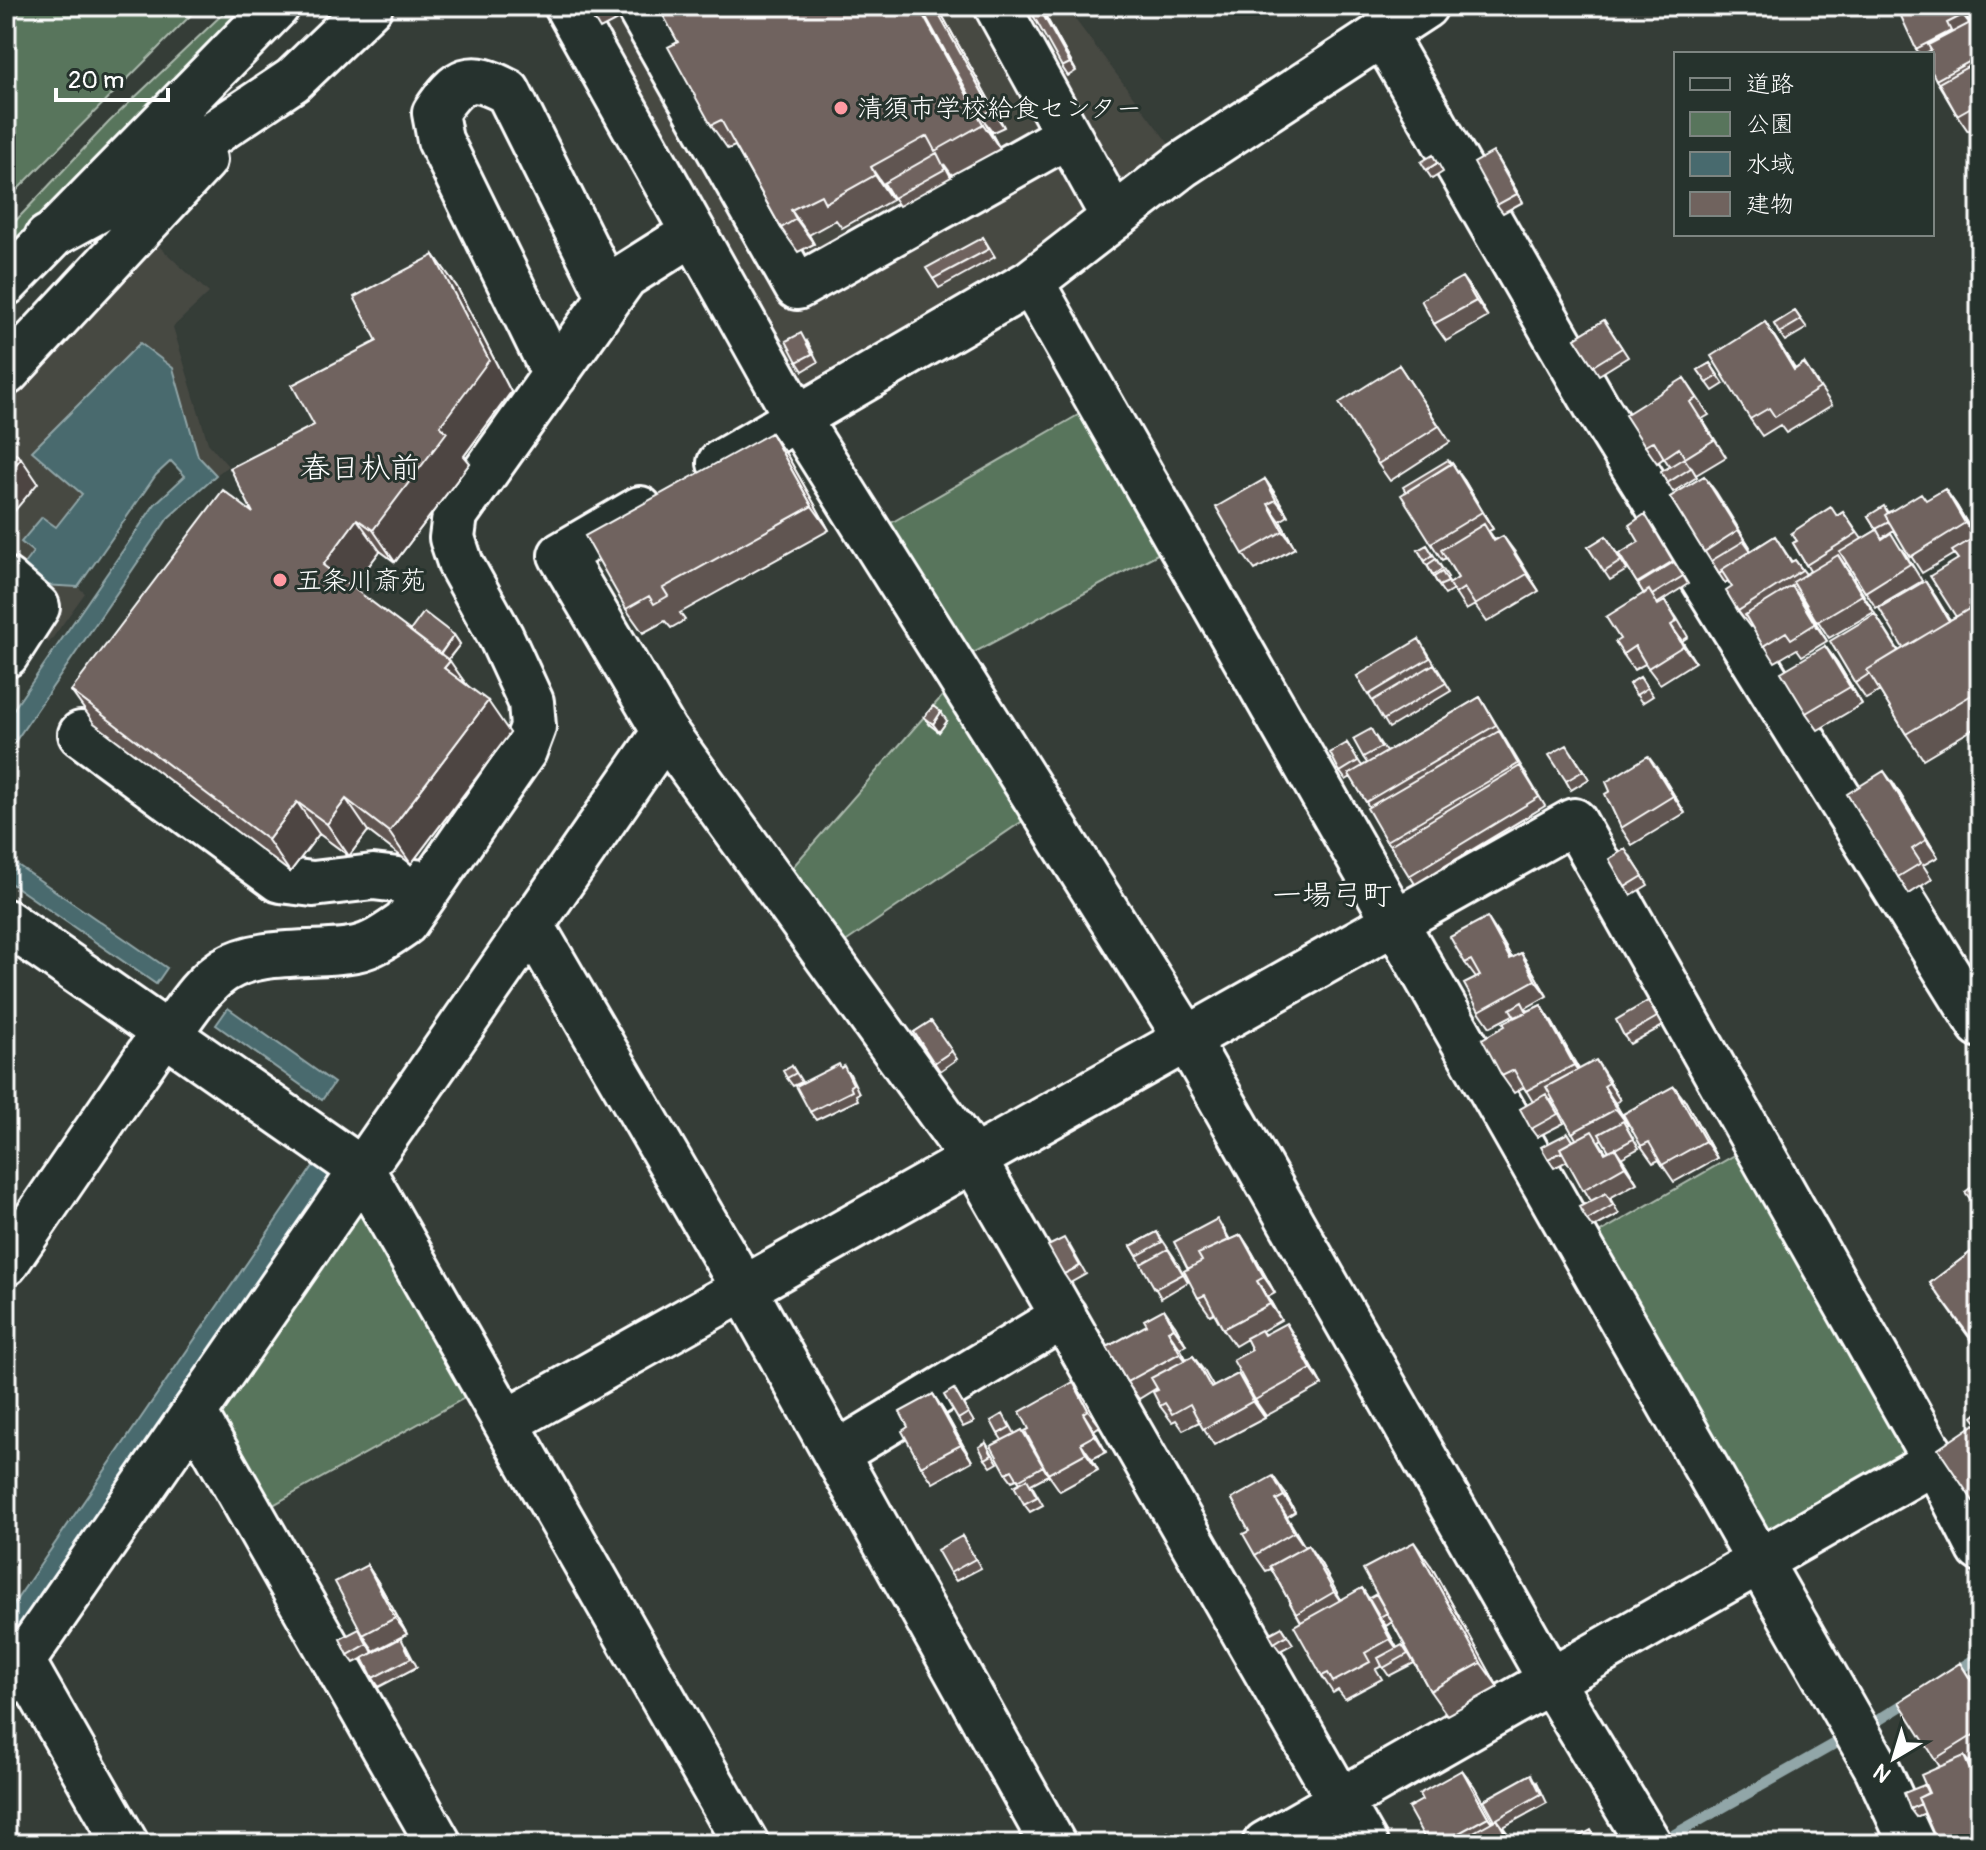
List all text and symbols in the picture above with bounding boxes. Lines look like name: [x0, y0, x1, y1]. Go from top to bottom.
scale bar: [56, 52, 168, 102]
legend: [1674, 52, 1934, 236]
text: 20 m: [68, 66, 124, 95]
text: 道路: [1746, 70, 1794, 99]
place label: 清須市学校給食センター: [857, 93, 1142, 125]
marker: 清須市学校給食センター: [832, 99, 850, 117]
text: 公園: [1746, 110, 1794, 139]
text: 水域: [1746, 150, 1794, 179]
text: 建物: [1746, 190, 1794, 219]
district label: 春日杁前: [300, 450, 420, 487]
place label: 五条川斎苑: [296, 565, 426, 597]
marker: 五条川斎苑: [271, 571, 289, 589]
district label: 一場弓町: [1272, 877, 1392, 914]
north arrow: [1854, 1718, 1934, 1798]
text: N: [1868, 1757, 1897, 1789]

